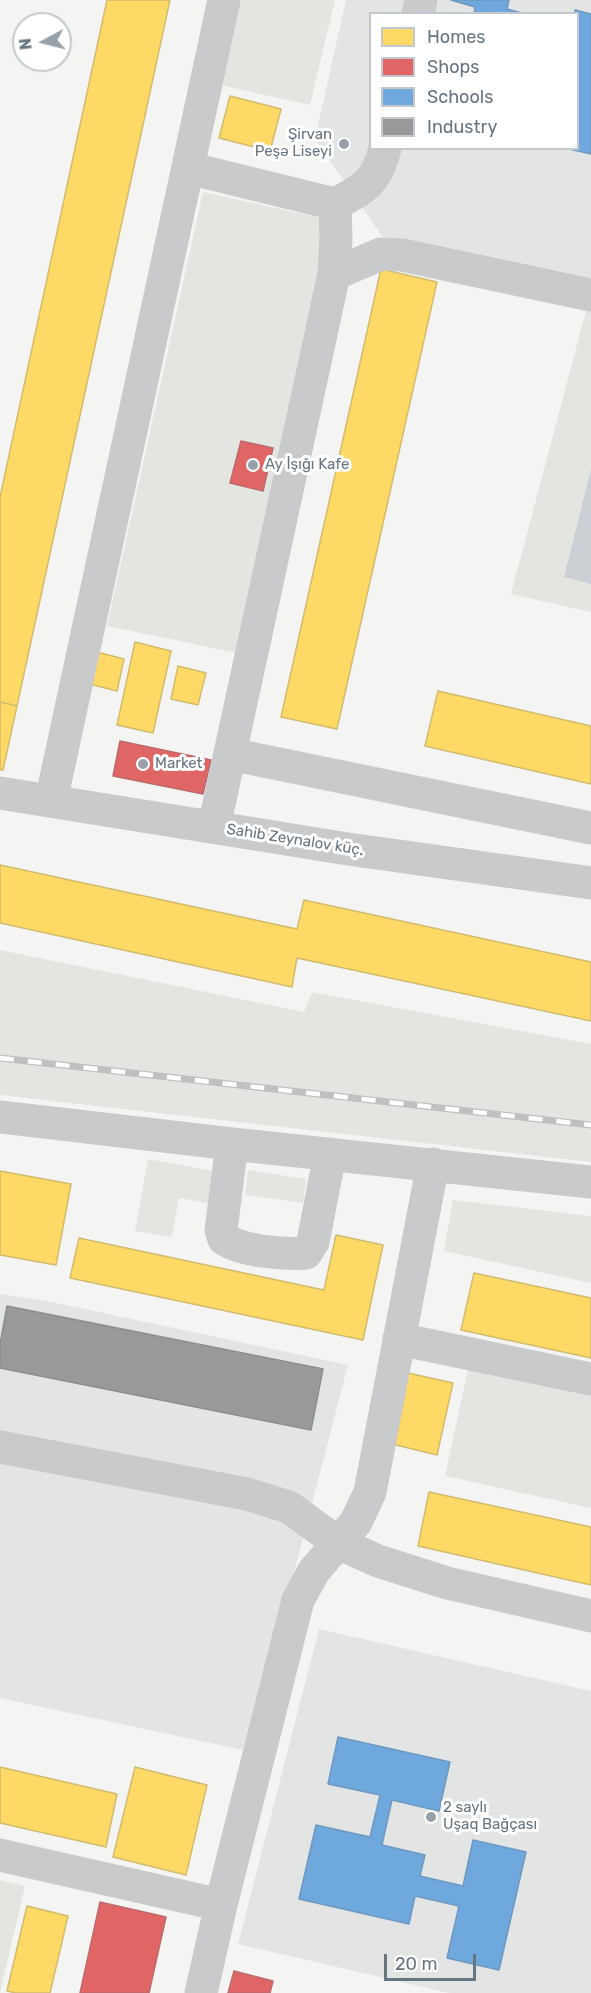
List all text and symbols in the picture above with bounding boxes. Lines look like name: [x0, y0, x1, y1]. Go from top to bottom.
north arrow: [12, 12, 72, 72]
legend: [369, 12, 579, 150]
text: Homes: [427, 26, 485, 48]
text: N: [15, 37, 36, 51]
text: Shops: [427, 56, 479, 78]
text: Schools: [427, 86, 493, 108]
text: Industry: [427, 116, 497, 138]
place label: Şirvan Peşə Liseyi: [255, 126, 332, 161]
marker: Şirvan Peşə Liseyi: [337, 137, 351, 151]
place label: Ay İşığı Kafe: [265, 456, 349, 474]
marker: Ay İşığı Kafe: [246, 458, 260, 472]
place label: Market: [155, 755, 202, 773]
marker: Market: [136, 757, 150, 771]
street label: Sahib Zeynalov küç.: [225, 820, 365, 860]
place label: 2 saylı Uşaq Bağçası: [443, 1799, 537, 1834]
marker: 2 saylı Uşaq Bağçası: [424, 1810, 438, 1824]
scale bar: [387, 1942, 478, 1980]
text: 20 m: [395, 1953, 437, 1975]

